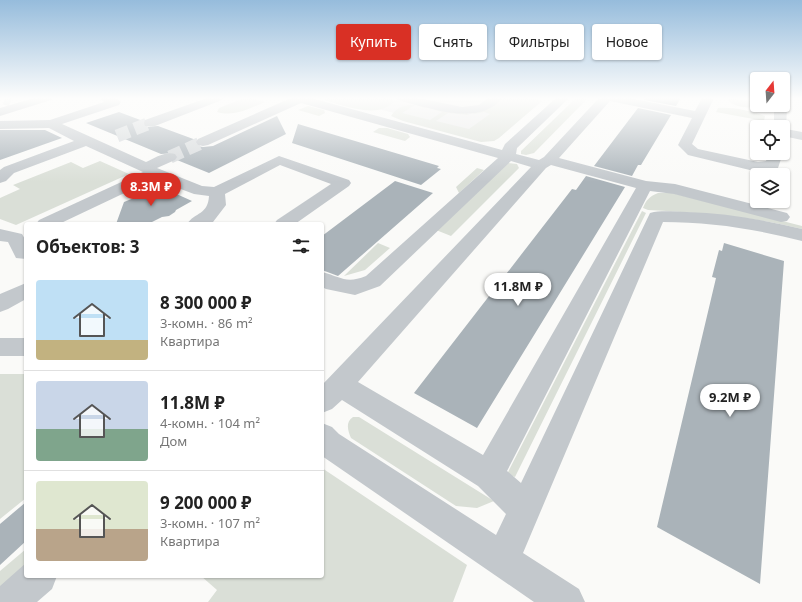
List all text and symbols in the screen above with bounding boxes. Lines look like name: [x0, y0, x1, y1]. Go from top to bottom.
chip: Купить: [336, 24, 411, 60]
chip: Снять: [419, 24, 487, 60]
chip: Фильтры: [495, 24, 584, 60]
chip: Новое: [592, 24, 662, 60]
north arrow: [750, 72, 790, 112]
map controls: [750, 72, 790, 208]
button: locate: [750, 120, 790, 160]
button: layers: [750, 168, 790, 208]
pin: 8.3M ₽: [118, 173, 184, 207]
text: 8.3M ₽: [130, 177, 172, 195]
text: Объектов: 3: [36, 235, 139, 258]
icon: filters: [290, 235, 312, 257]
pin: 11.8M ₽: [481, 273, 555, 307]
text: 11.8M ₽: [493, 277, 543, 295]
text: 8 300 000 ₽: [160, 291, 252, 314]
icon: home: [68, 296, 116, 344]
text: 3-комн. · 86 m²: [160, 314, 253, 332]
text: Квартира: [160, 332, 220, 350]
pin: 9.2M ₽: [697, 384, 763, 418]
text: 9.2M ₽: [709, 388, 751, 406]
text: 11.8M ₽: [160, 391, 225, 414]
icon: home: [68, 397, 116, 445]
text: 4-комн. · 104 m²: [160, 414, 260, 432]
text: Дом: [160, 432, 187, 450]
text: 9 200 000 ₽: [160, 491, 252, 514]
icon: home: [68, 497, 116, 545]
text: 3-комн. · 107 m²: [160, 514, 260, 532]
text: Квартира: [160, 532, 220, 550]

